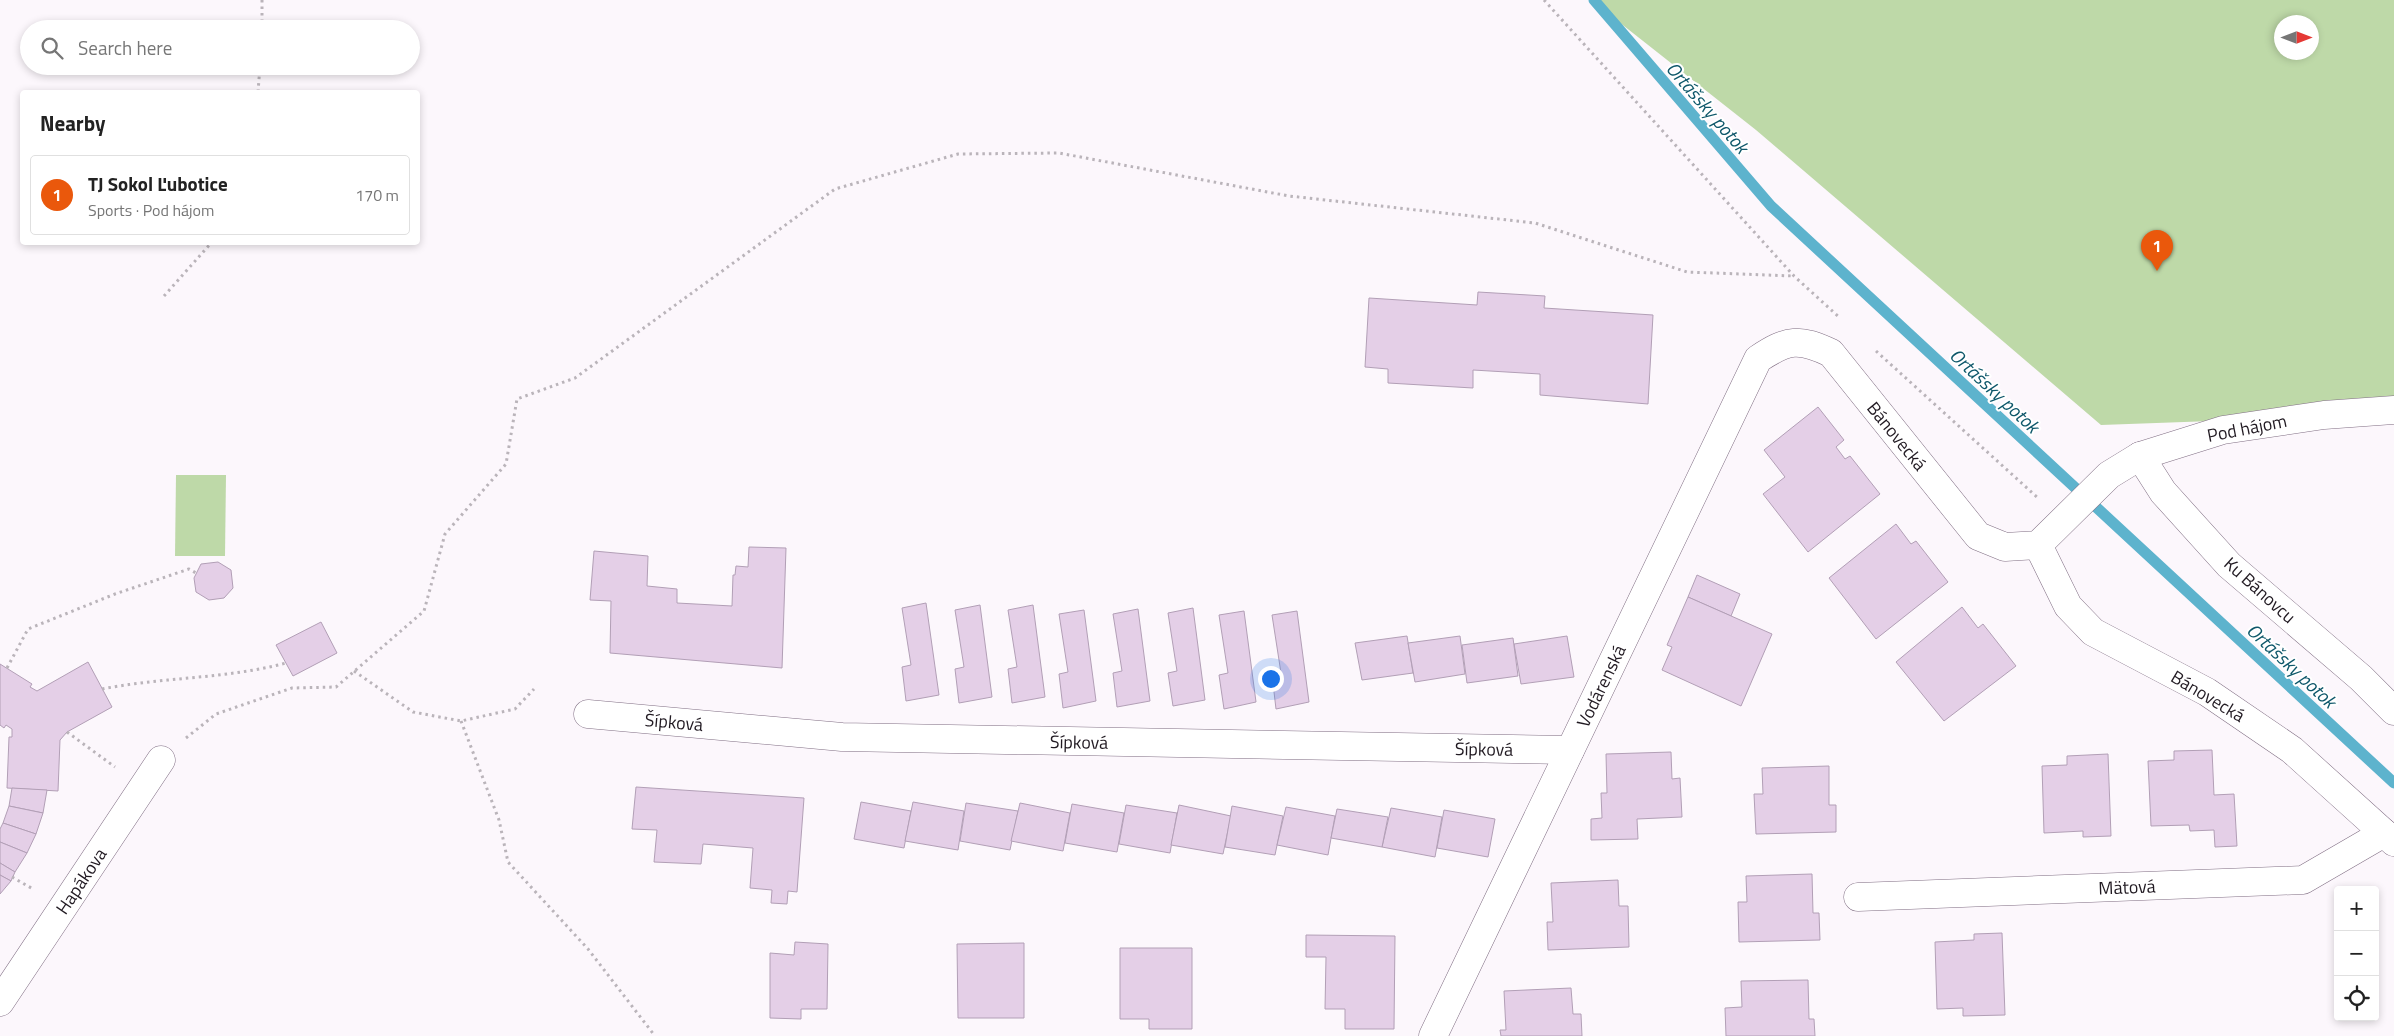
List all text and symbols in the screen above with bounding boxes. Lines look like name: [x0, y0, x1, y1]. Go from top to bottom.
north arrow: [2274, 15, 2319, 60]
search box: [20, 20, 420, 75]
text: Search here: [78, 33, 172, 62]
icon: search: [38, 34, 66, 62]
water label: Ortášsky potok: [1660, 55, 1758, 161]
text: Nearby: [40, 107, 105, 139]
text: TJ Sokol Ľubotice: [88, 169, 228, 198]
text: 1: [53, 183, 61, 207]
text: 170 m: [355, 183, 399, 207]
text: Sports · Pod hájom: [88, 198, 214, 222]
pin: 1: [2141, 230, 2173, 271]
water label: Ortášsky potok: [1944, 341, 2048, 441]
street label: Bánovecká: [1861, 396, 1933, 476]
street label: Pod hájom: [2205, 407, 2289, 449]
street label: Ku Bánovcu: [2218, 550, 2302, 630]
water label: Ortášsky potok: [2241, 616, 2345, 716]
street label: Vodárenská: [1569, 640, 1633, 732]
street label: Bánovecká: [2166, 663, 2250, 729]
your location: [1258, 666, 1284, 692]
street label: Šípková: [644, 706, 704, 738]
street label: Šípková: [1050, 728, 1108, 756]
street label: Šípková: [1455, 735, 1513, 763]
street label: Hapákova: [49, 842, 113, 920]
street label: Mätová: [2098, 873, 2156, 901]
map controls: [2334, 886, 2379, 1021]
button: +: [2334, 886, 2379, 931]
button: −: [2334, 931, 2379, 976]
button: locate: [2334, 976, 2379, 1021]

